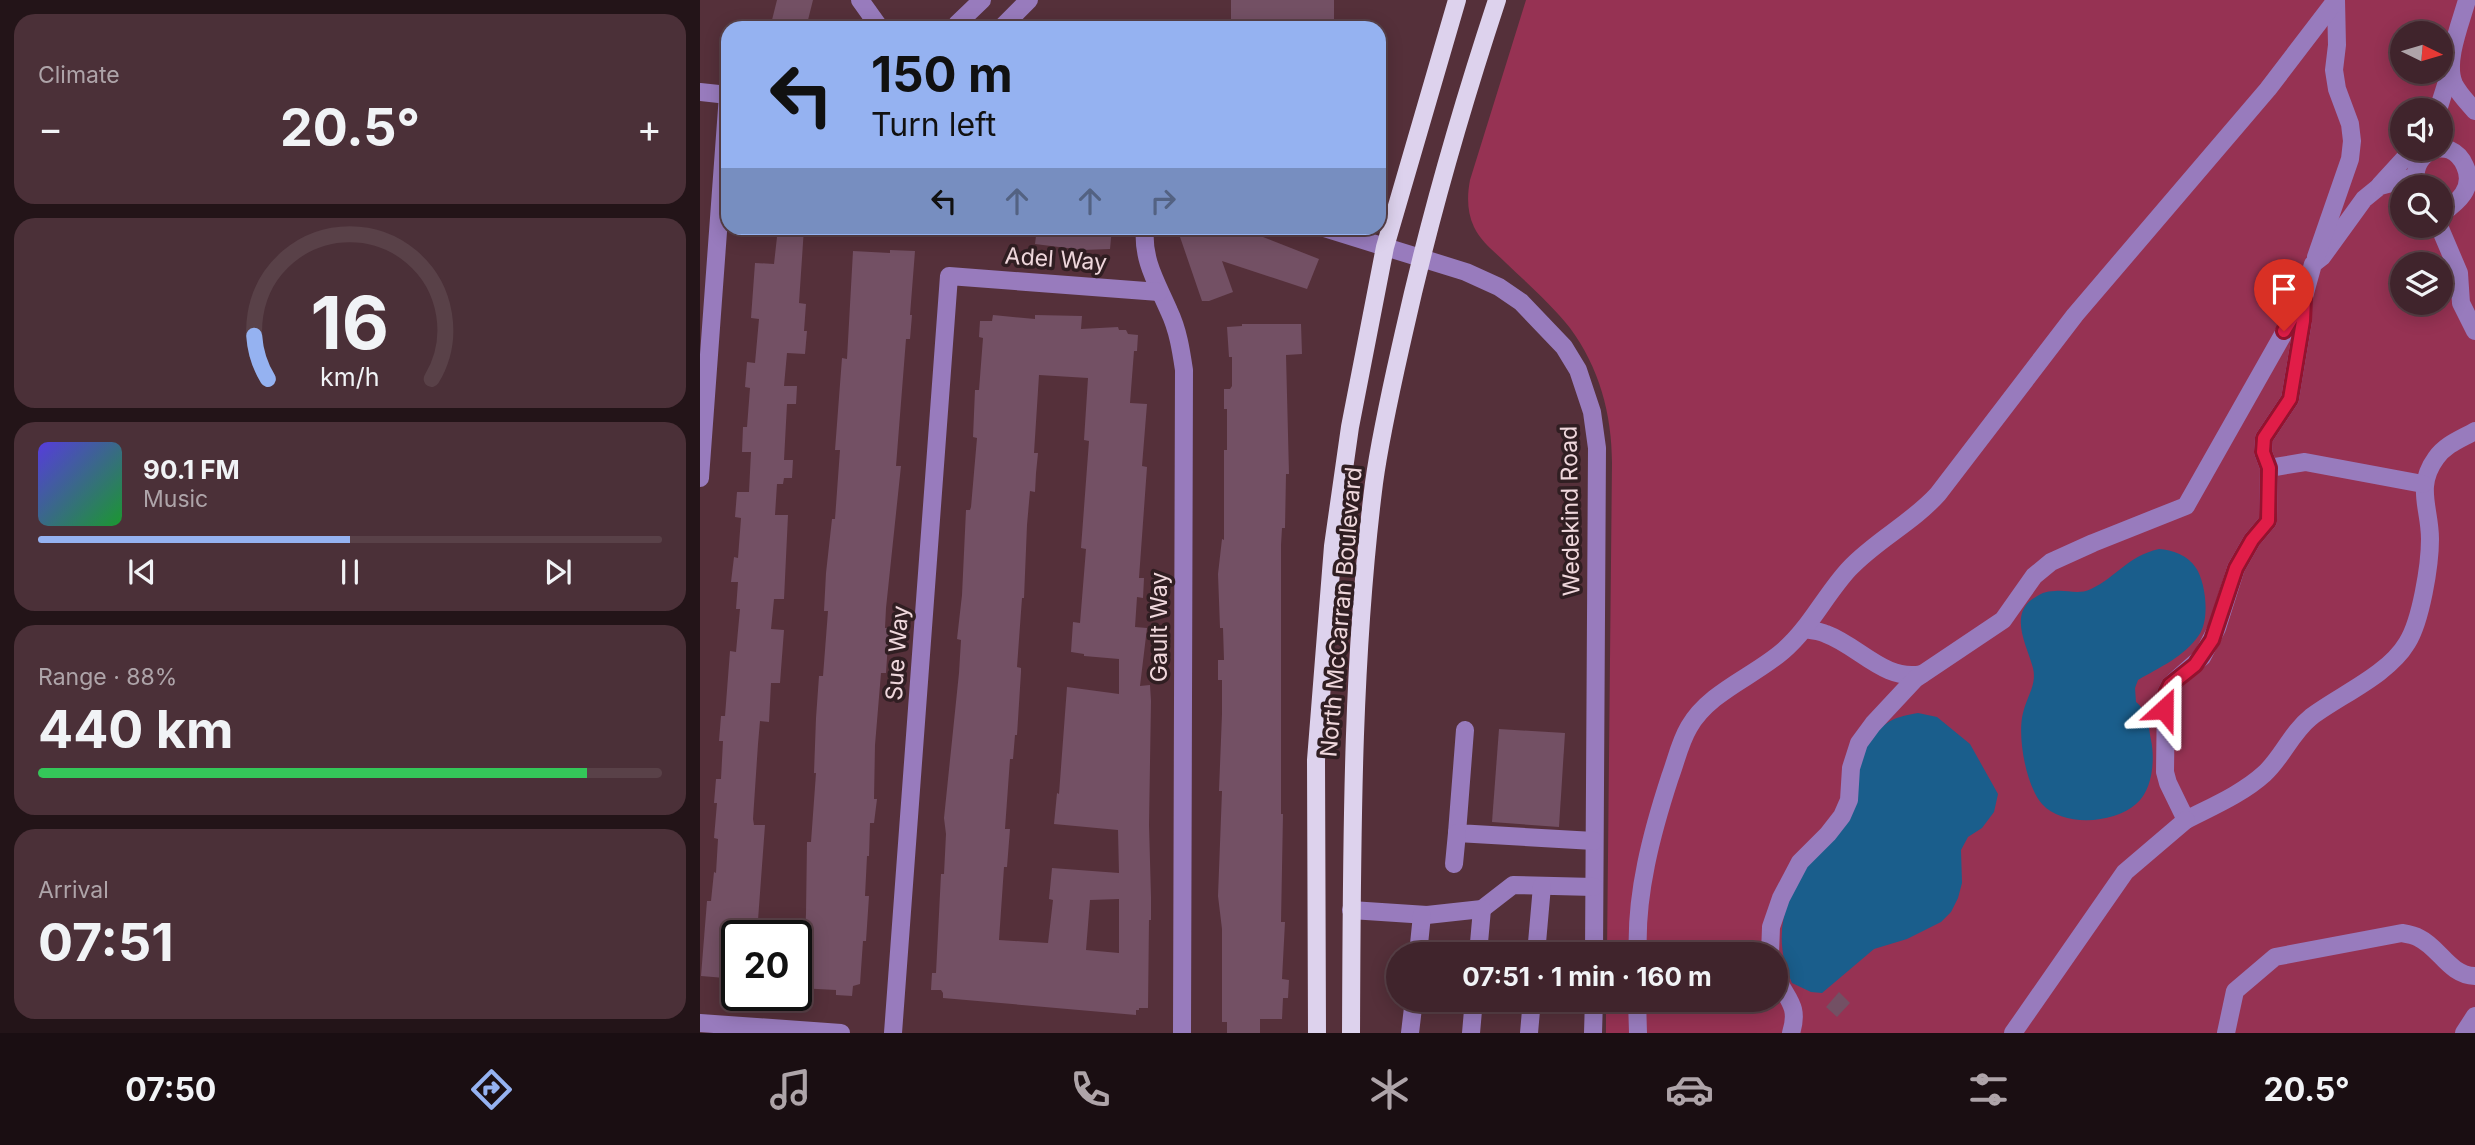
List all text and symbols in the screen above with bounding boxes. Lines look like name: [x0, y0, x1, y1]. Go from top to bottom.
north arrow: [2390, 21, 2454, 84]
map controls: [2390, 21, 2453, 315]
text: 150 m: [871, 45, 1013, 104]
icon: left: [756, 49, 847, 140]
text: Climate: [38, 61, 120, 89]
text: 20.5°: [280, 96, 420, 159]
button: sound: [2390, 98, 2453, 161]
text: −: [38, 105, 63, 151]
text: +: [637, 105, 662, 151]
text: Turn left: [871, 105, 996, 144]
button: search: [2390, 175, 2453, 238]
icon: left: [925, 182, 963, 220]
icon: ahead: [998, 182, 1036, 220]
icon: ahead: [1071, 182, 1109, 220]
icon: right: [1144, 182, 1182, 220]
street label: Adel Way: [1004, 241, 1108, 277]
button: layers: [2390, 252, 2453, 315]
pin: [2254, 259, 2314, 331]
icon: arrive: [2265, 270, 2303, 308]
text: 16: [311, 278, 389, 367]
text: km/h: [320, 361, 380, 391]
street label: Wedekind Road: [1555, 426, 1585, 596]
text: 90.1 FM: [143, 454, 240, 485]
street label: North McCarran Boulevard: [1314, 466, 1368, 758]
text: Music: [143, 485, 208, 513]
icon: previous: [123, 553, 161, 591]
icon: pause: [331, 553, 369, 591]
icon: next: [539, 553, 577, 591]
street label: Gault Way: [1145, 572, 1173, 682]
street label: Sue Way: [880, 604, 914, 701]
text: Range · 88%: [38, 663, 177, 691]
position arrow: [2127, 672, 2201, 746]
text: 440 km: [38, 698, 233, 761]
text: Arrival: [38, 876, 109, 904]
text: 07:51: [38, 911, 174, 974]
speed limit sign: 20: [721, 920, 812, 1011]
text: 07:51 · 1 min · 160 m: [1462, 961, 1712, 992]
icon: directions: [467, 1065, 516, 1114]
icon: music: [766, 1065, 815, 1114]
icon: phone: [1066, 1065, 1115, 1114]
icon: climate: [1365, 1065, 1414, 1114]
icon: car: [1665, 1065, 1714, 1114]
icon: filters: [1964, 1065, 2013, 1114]
text: 07:50: [125, 1070, 216, 1109]
text: 20.5°: [2263, 1070, 2350, 1109]

